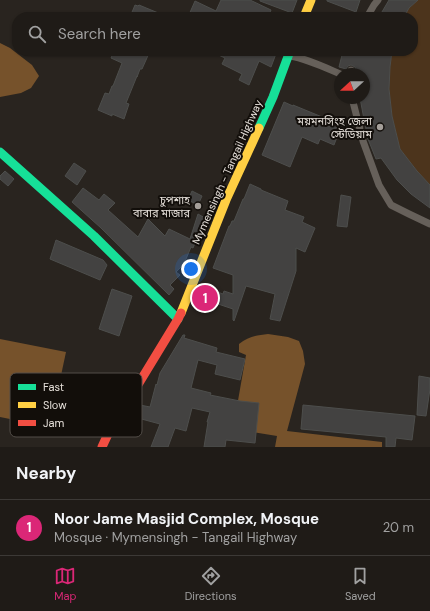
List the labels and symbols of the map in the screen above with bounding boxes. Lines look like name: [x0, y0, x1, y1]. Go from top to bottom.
north arrow: [334, 68, 370, 104]
street label: Mymensingh - Tangail Highway: [189, 97, 265, 247]
place label: ময়মনসিংহ জেলা স্টেডিয়াম: [296, 114, 373, 141]
marker: ময়মনসিংহ জেলা স্টেডিয়াম: [375, 122, 385, 132]
place label: চুপশাহ বাবার মাজার: [132, 193, 190, 220]
marker: চুপশাহ বাবার মাজার: [193, 201, 203, 211]
your location: [181, 259, 201, 279]
pin: 1: [192, 283, 218, 313]
legend: [10, 373, 142, 437]
text: Fast: [43, 380, 64, 394]
text: Slow: [43, 398, 67, 412]
text: Jam: [43, 416, 64, 430]

